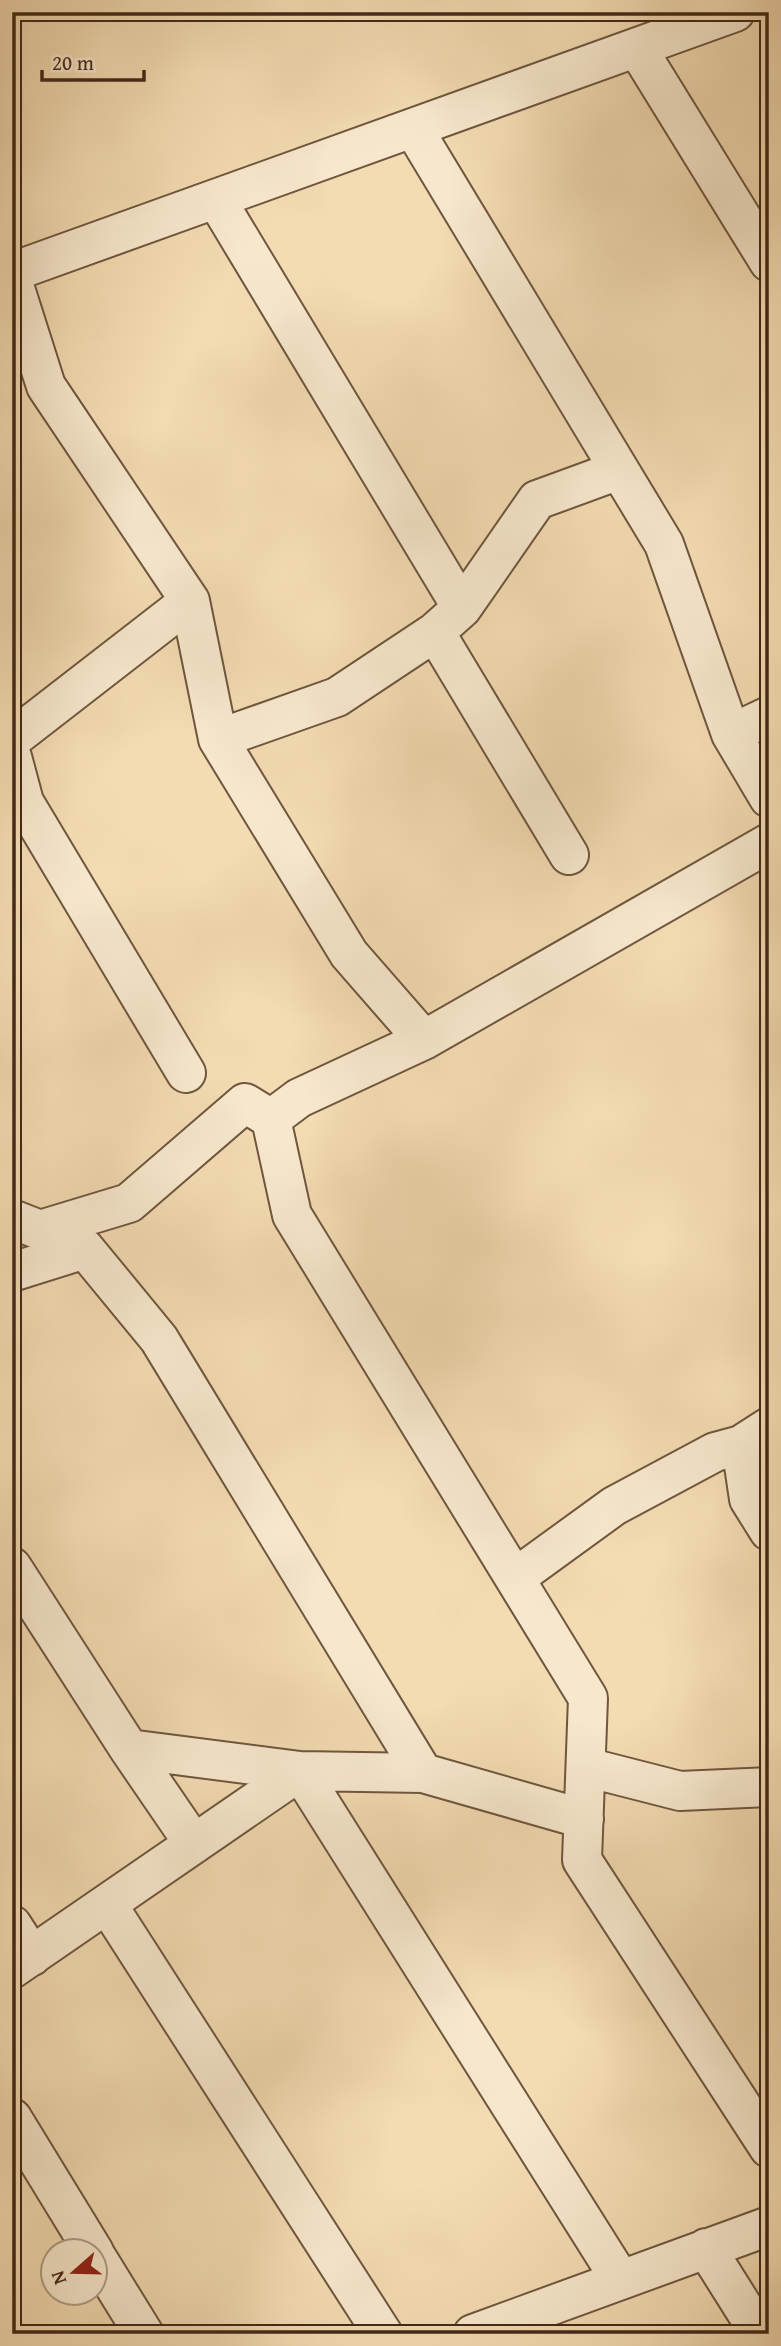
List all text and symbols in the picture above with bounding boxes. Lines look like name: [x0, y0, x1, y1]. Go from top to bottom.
scale bar: [42, 38, 144, 82]
text: 20 m: [52, 47, 94, 78]
north arrow: [38, 2238, 108, 2308]
text: N: [43, 2267, 73, 2289]

